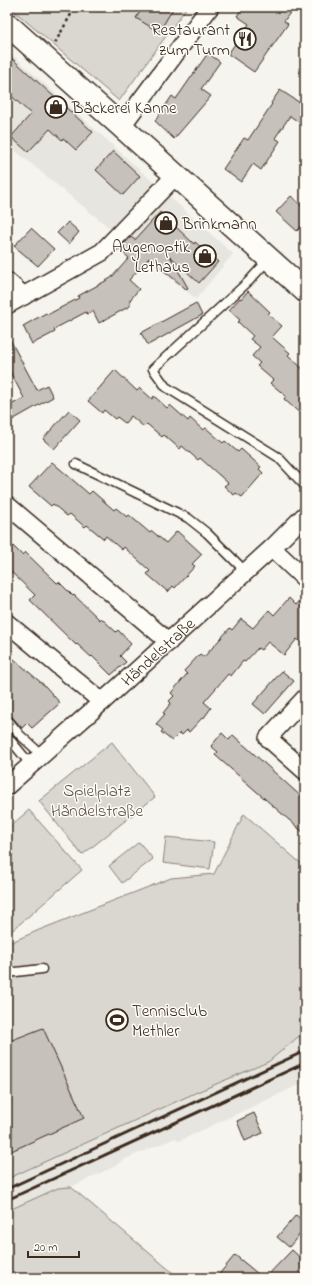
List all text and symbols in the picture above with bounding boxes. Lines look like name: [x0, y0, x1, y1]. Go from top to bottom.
place label: Restaurant zum Turm: [151, 18, 230, 63]
restaurant icon: Restaurant zum Turm: [232, 26, 258, 52]
shop icon: Bäckerei Kanne: [43, 94, 69, 120]
place label: Bäckerei Kanne: [71, 96, 177, 121]
shop icon: Brinkmann: [153, 210, 179, 236]
place label: Brinkmann: [181, 212, 257, 237]
place label: Augenoptik Lethaus: [112, 235, 191, 280]
shop icon: Augenoptik Lethaus: [192, 243, 218, 269]
street label: Händelstraße: [116, 612, 202, 693]
park label: Spielplatz Händelstraße: [51, 779, 143, 824]
place label: Tennisclub Methler: [132, 999, 207, 1044]
sports icon: Tennisclub Methler: [104, 1007, 130, 1033]
scale bar: [28, 1233, 79, 1259]
text: 20 m: [34, 1239, 57, 1257]

